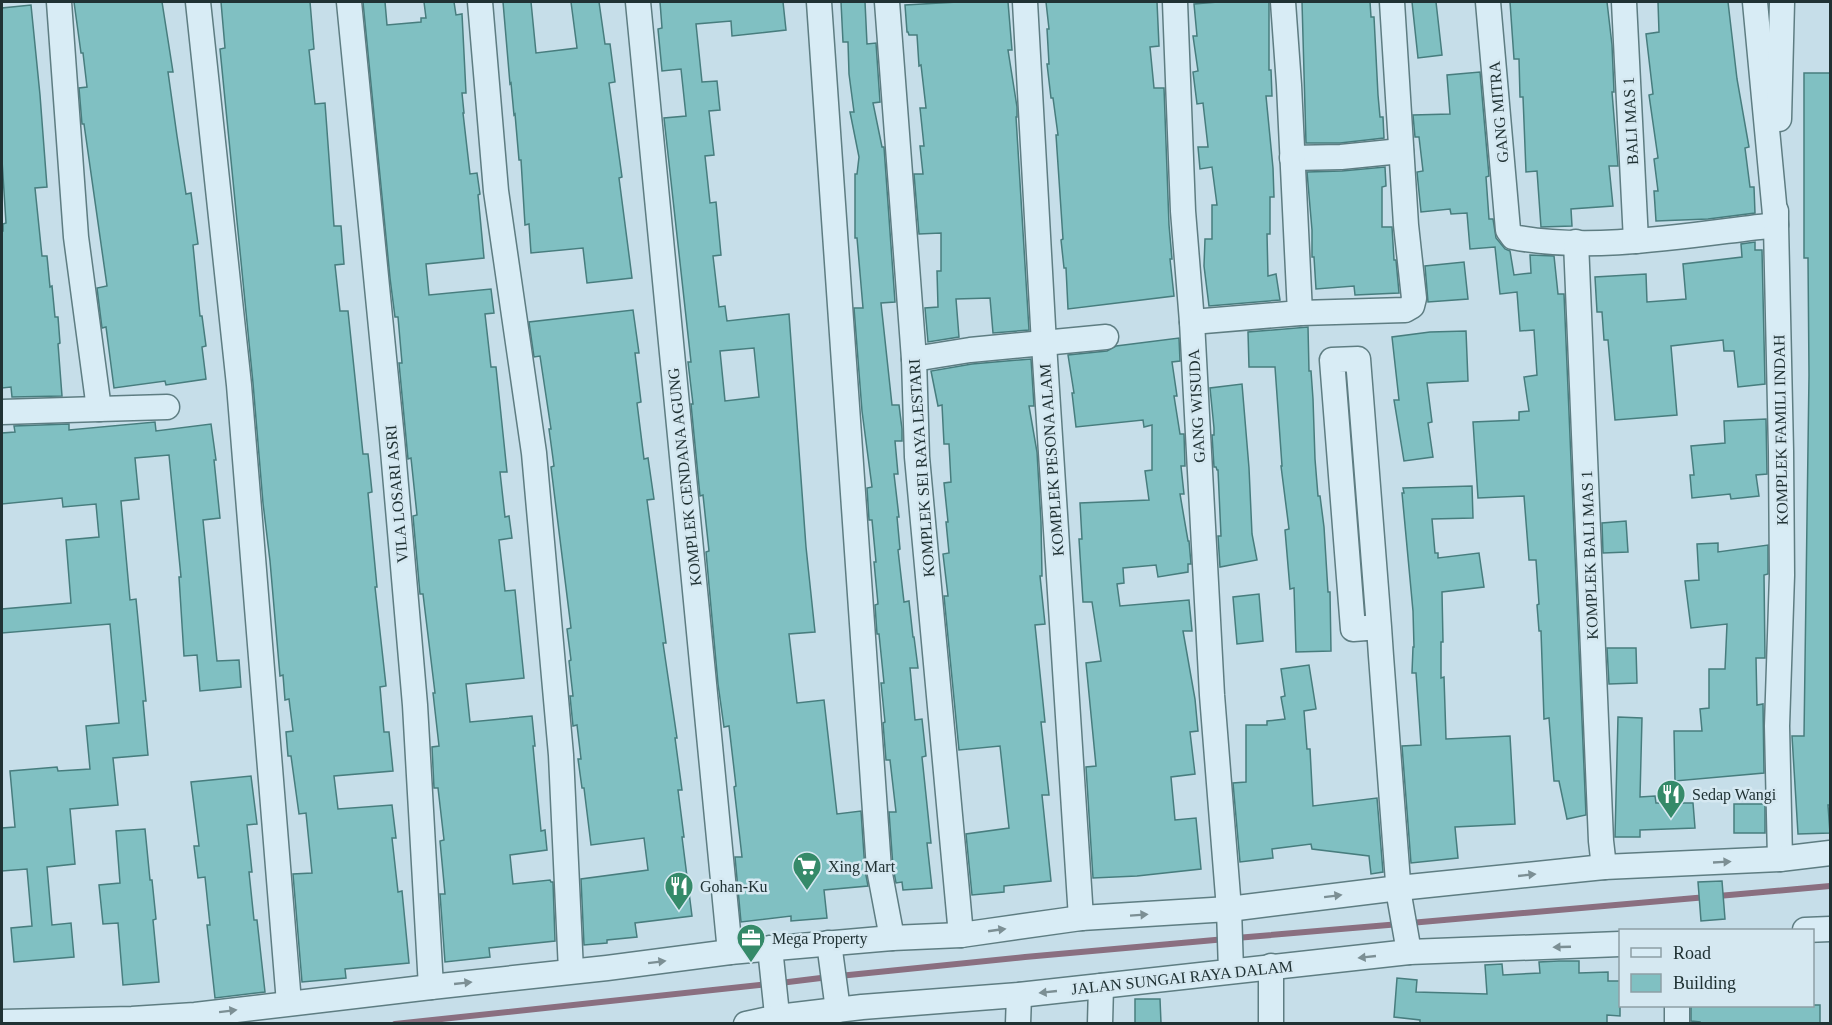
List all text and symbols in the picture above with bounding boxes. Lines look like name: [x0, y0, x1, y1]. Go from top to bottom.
street label: GANG MITRA: [1486, 60, 1511, 163]
street label: BALI MAS 1: [1620, 77, 1641, 165]
street label: KOMPLEK FAMILI INDAH: [1770, 334, 1791, 526]
street label: GANG WISUDA: [1185, 348, 1208, 463]
street label: KOMPLEK SEI RAYA LESTARI: [905, 358, 938, 578]
street label: KOMPLEK PESONA ALAM: [1036, 363, 1067, 557]
street label: KOMPLEK CENDANA AGUNG: [665, 366, 704, 587]
street label: VILA LOSARI ASRI: [382, 424, 411, 564]
street label: KOMPLEK BALI MAS 1: [1578, 470, 1601, 640]
restaurant icon: Sedap Wangi: [1655, 778, 1687, 820]
place label: Sedap Wangi: [1692, 786, 1777, 804]
supermarket icon: Xing Mart: [791, 850, 823, 892]
place label: Xing Mart: [828, 858, 896, 876]
one-way arrow: [1712, 858, 1731, 867]
restaurant icon: Gohan-Ku: [663, 870, 695, 912]
one-way arrow: [1518, 870, 1537, 880]
place label: Gohan-Ku: [700, 878, 768, 895]
one-way arrow: [1324, 891, 1343, 901]
one-way arrow: [1130, 910, 1149, 919]
office icon: Mega Property: [735, 922, 767, 964]
one-way arrow: [988, 925, 1007, 935]
legend: [1619, 929, 1814, 1007]
place label: Mega Property: [772, 930, 868, 948]
one-way arrow: [1553, 942, 1572, 951]
text: Road: [1673, 943, 1711, 963]
one-way arrow: [1358, 952, 1377, 962]
one-way arrow: [647, 957, 666, 966]
street label: JALAN SUNGAI RAYA DALAM: [1070, 957, 1294, 998]
text: Building: [1673, 973, 1736, 993]
one-way arrow: [453, 978, 472, 988]
one-way arrow: [1039, 987, 1058, 997]
one-way arrow: [218, 1006, 237, 1015]

